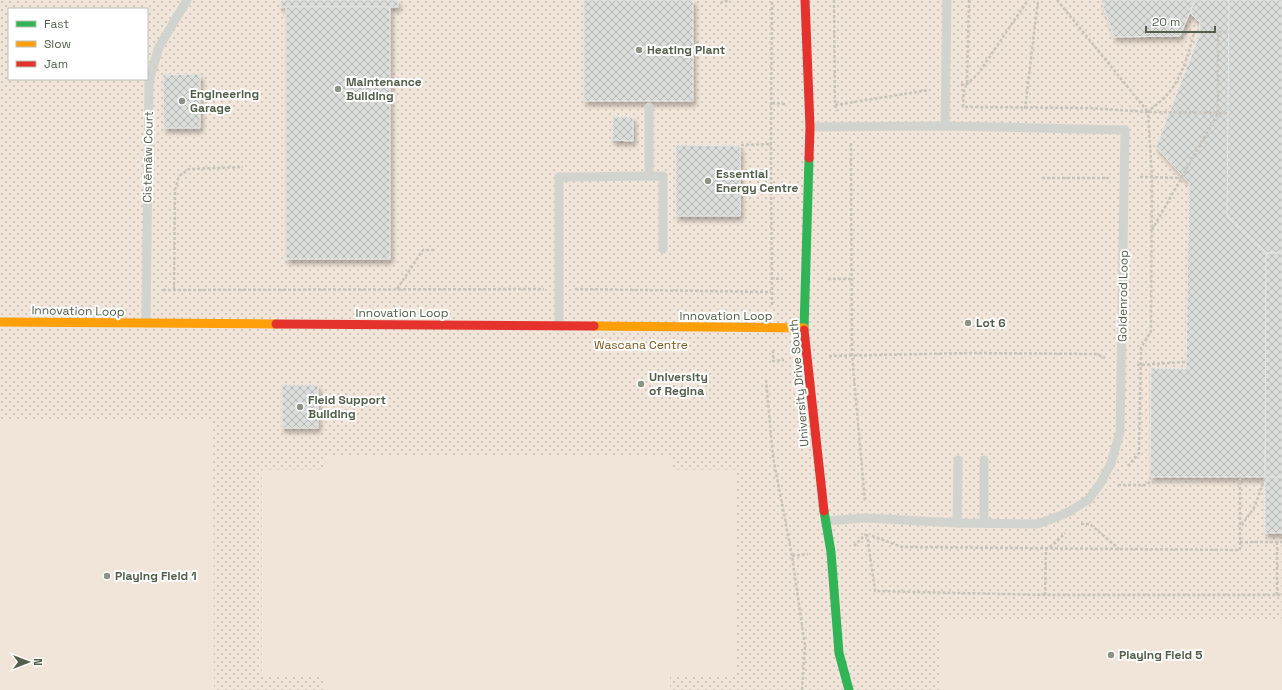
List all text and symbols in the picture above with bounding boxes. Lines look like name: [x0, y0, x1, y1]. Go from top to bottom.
legend: [8, 8, 148, 80]
scale bar: [1146, 8, 1215, 34]
text: 20 m: [1152, 14, 1180, 30]
text: Fast: [44, 16, 69, 32]
text: Slow: [44, 36, 71, 52]
place label: Heating Plant: [647, 42, 725, 58]
marker: Heating Plant: [634, 45, 644, 55]
text: Jam: [44, 56, 68, 72]
place label: Maintenance Building: [346, 74, 422, 104]
marker: Maintenance Building: [333, 84, 343, 94]
place label: Engineering Garage: [190, 86, 259, 116]
marker: Engineering Garage: [177, 96, 187, 106]
street label: Cistēmāw Court: [139, 111, 157, 203]
place label: Essential Energy Centre: [716, 166, 798, 196]
marker: Essential Energy Centre: [703, 176, 713, 186]
street label: Goldenrod Loop: [1114, 250, 1132, 342]
street label: Innovation Loop: [31, 302, 125, 320]
street label: Innovation Loop: [356, 305, 449, 321]
street label: Innovation Loop: [680, 308, 773, 324]
place label: Lot 6: [976, 315, 1006, 331]
marker: Lot 6: [963, 318, 973, 328]
street label: University Drive South: [785, 319, 813, 447]
park label: Wascana Centre: [594, 337, 688, 353]
place label: University of Regina: [649, 369, 708, 399]
marker: University of Regina: [636, 379, 646, 389]
place label: Field Support Building: [308, 392, 386, 422]
marker: Field Support Building: [295, 402, 305, 412]
place label: Playing Field 1: [115, 568, 197, 584]
marker: Playing Field 1: [102, 571, 112, 581]
north arrow: [8, 642, 48, 682]
place label: Playing Field 5: [1119, 647, 1203, 663]
marker: Playing Field 5: [1106, 650, 1116, 660]
text: N: [31, 658, 45, 666]

